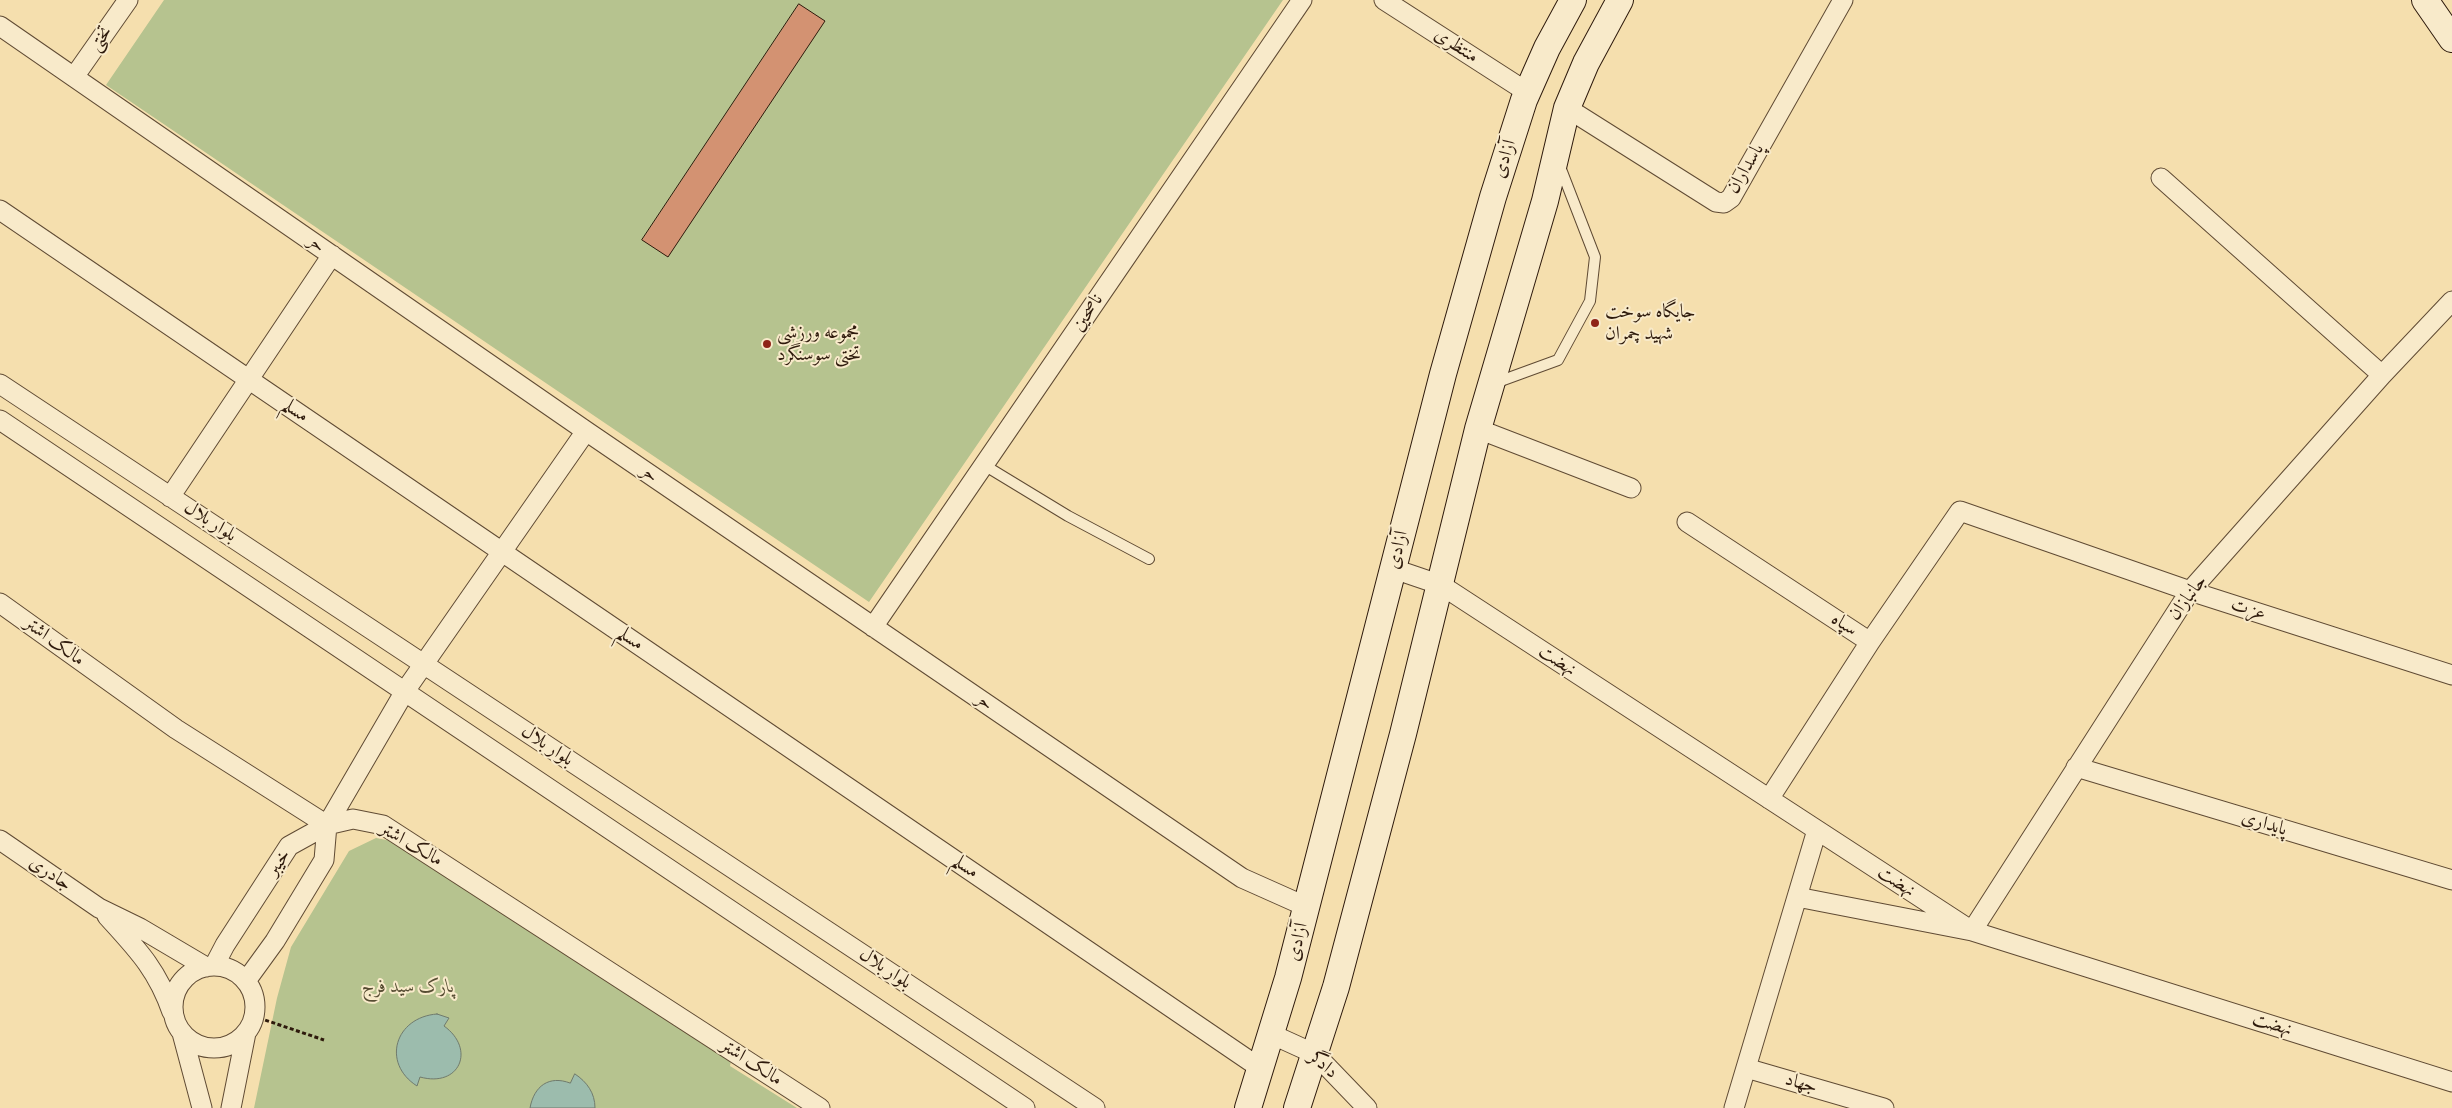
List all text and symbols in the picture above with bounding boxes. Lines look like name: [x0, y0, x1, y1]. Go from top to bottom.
street label: تختی: [84, 22, 118, 56]
street label: منتظری: [1430, 23, 1482, 69]
street label: آزادی: [1488, 137, 1522, 181]
street label: پاسداران: [1722, 140, 1770, 198]
street label: حر: [303, 230, 329, 258]
street label: ناصحین: [1067, 290, 1109, 336]
place label: جایگاه سوخت شهید چمران: [1605, 301, 1696, 345]
marker: جایگاه سوخت شهید چمران: [1589, 317, 1601, 329]
place label: مجموعه ورزشی تختی سوسنگرد: [777, 322, 861, 366]
marker: مجموعه ورزشی تختی سوسنگرد: [761, 338, 773, 350]
street label: مسلم: [277, 394, 313, 428]
street label: حر: [636, 460, 662, 488]
street label: بلوار بلال: [179, 497, 241, 547]
street label: آزادی: [1382, 528, 1414, 572]
street label: جانبازان: [2163, 571, 2213, 625]
street label: عزت: [2228, 594, 2268, 626]
street label: سپاه: [1827, 608, 1861, 642]
street label: مالک اشتر: [19, 612, 89, 672]
street label: مسلم: [612, 622, 648, 656]
street label: نهضت: [1534, 640, 1580, 682]
street label: حر: [971, 688, 997, 716]
street label: بلوار بلال: [516, 720, 578, 772]
street label: پایداری: [2238, 806, 2290, 842]
street label: مالک اشتر: [375, 818, 447, 872]
street label: خیبر: [262, 845, 296, 881]
street label: مسلم: [947, 850, 983, 884]
street label: جادری: [24, 852, 76, 896]
street label: نهضت: [1873, 861, 1919, 903]
street label: آزادی: [1282, 920, 1314, 964]
street label: بلوار بلال: [854, 943, 916, 995]
park label: پارک سید فرج: [362, 976, 454, 998]
street label: نهضت: [2249, 1008, 2295, 1042]
street label: مالک اشتر: [716, 1035, 786, 1091]
street label: دادگر: [1304, 1046, 1342, 1084]
street label: جهاد: [1782, 1069, 1820, 1099]

